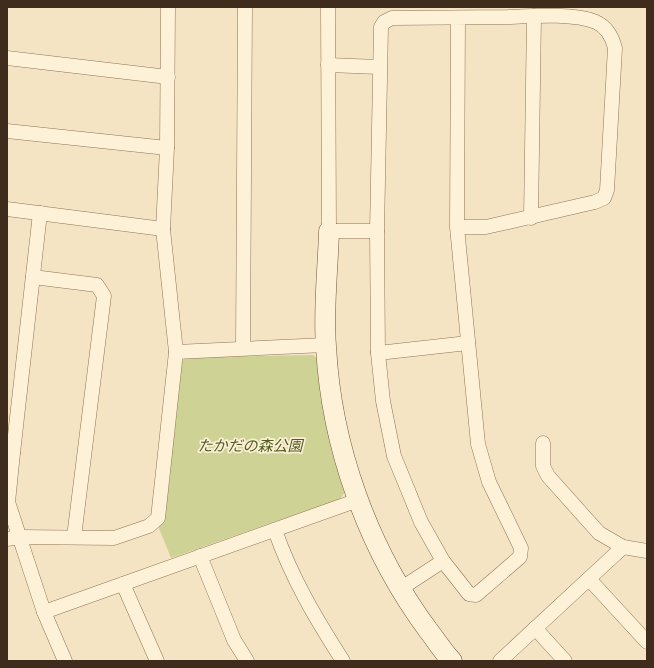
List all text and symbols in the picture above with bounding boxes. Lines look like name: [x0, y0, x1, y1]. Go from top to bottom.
park label: たかだの森公園: [197, 435, 304, 458]

